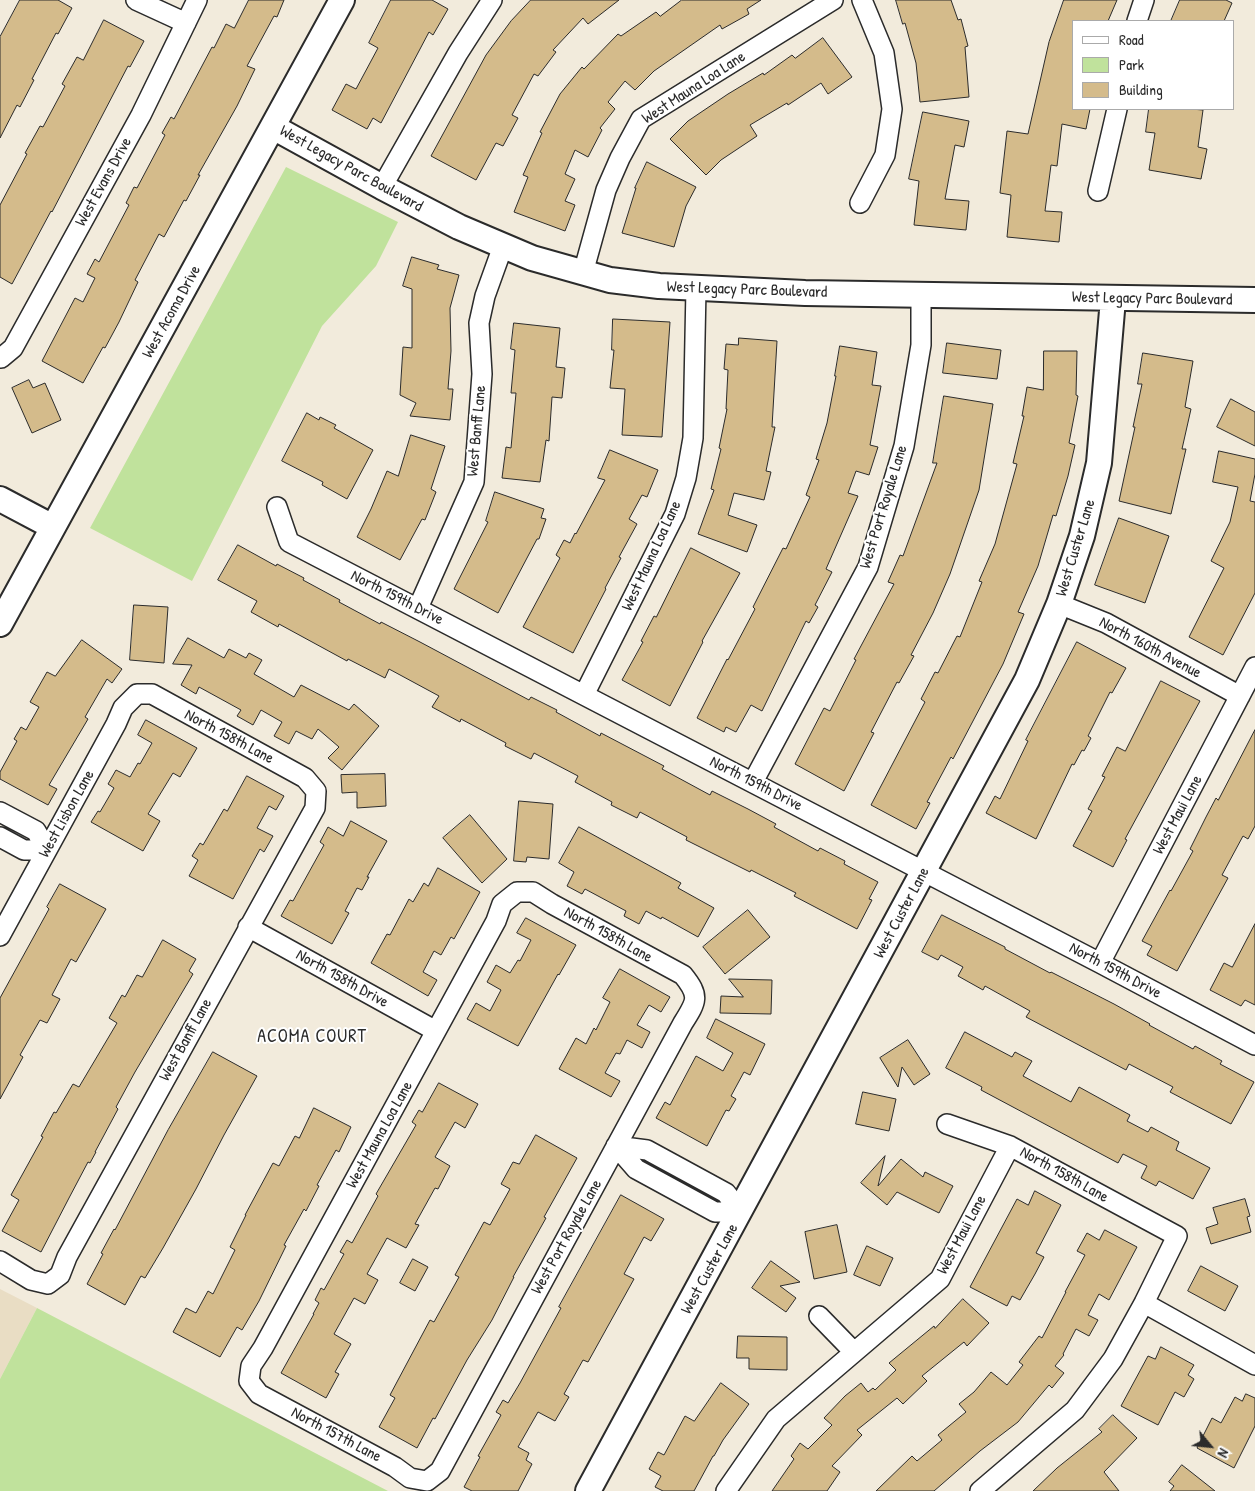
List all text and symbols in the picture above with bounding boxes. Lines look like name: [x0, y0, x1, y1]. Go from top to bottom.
legend: [1072, 20, 1235, 110]
text: Road: [1119, 29, 1144, 50]
street label: West Mauna Loa Lane: [639, 48, 749, 128]
text: Park: [1119, 54, 1144, 75]
text: Building: [1119, 79, 1163, 100]
street label: West Legacy Parc Boulevard: [276, 122, 426, 216]
street label: West Evans Drive: [72, 134, 136, 230]
street label: West Acoma Drive: [139, 262, 205, 362]
street label: West Legacy Parc Boulevard: [666, 278, 828, 302]
street label: West Legacy Parc Boulevard: [1072, 288, 1232, 310]
street label: West Banff Lane: [463, 385, 491, 477]
street label: West Port Royale Lane: [856, 443, 912, 571]
street label: West Custer Lane: [1052, 497, 1100, 599]
street label: West Mauna Loa Lane: [618, 498, 686, 614]
street label: North 159th Drive: [347, 566, 447, 630]
street label: North 160th Avenue: [1096, 613, 1204, 683]
street label: North 158th Lane: [181, 705, 277, 769]
street label: North 159th Drive: [706, 752, 806, 816]
street label: West Lisbon Lane: [35, 767, 99, 861]
street label: West Maui Lane: [1149, 772, 1207, 858]
street label: West Custer Lane: [870, 864, 934, 962]
street label: North 158th Lane: [560, 903, 656, 967]
street label: North 159th Drive: [1066, 939, 1164, 1003]
street label: North 158th Drive: [293, 946, 391, 1012]
street label: West Banff Lane: [156, 996, 216, 1084]
district label: ACOMA COURT: [256, 1026, 368, 1048]
street label: West Mauna Loa Lane: [343, 1078, 417, 1192]
street label: North 158th Lane: [1016, 1143, 1112, 1207]
street label: West Port Royale Lane: [528, 1176, 606, 1298]
street label: West Maui Lane: [933, 1192, 991, 1278]
street label: West Custer Lane: [677, 1220, 743, 1318]
street label: North 157th Lane: [288, 1403, 384, 1467]
north arrow: [1185, 1421, 1235, 1471]
text: N: [1214, 1446, 1234, 1461]

